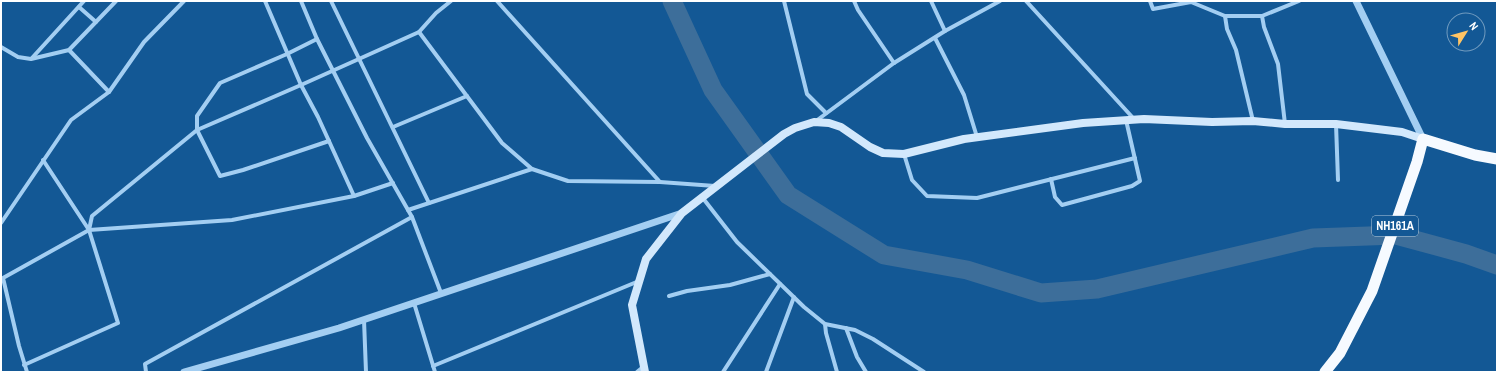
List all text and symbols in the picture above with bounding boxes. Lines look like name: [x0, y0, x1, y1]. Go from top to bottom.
north arrow: [1446, 12, 1486, 52]
text: N: [1466, 19, 1482, 33]
road number: NH161A: [1372, 216, 1418, 236]

